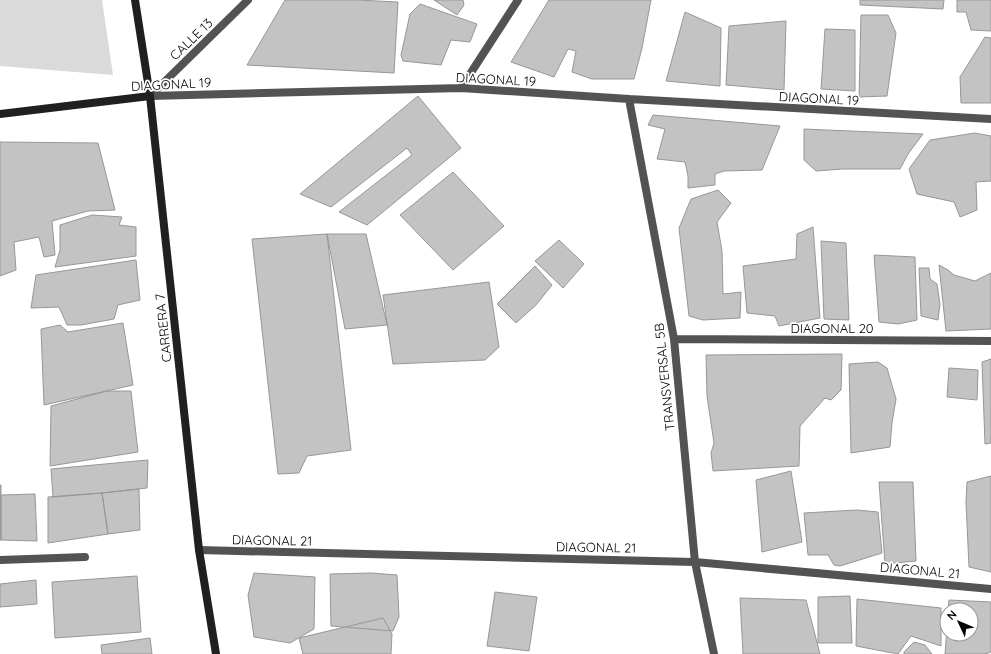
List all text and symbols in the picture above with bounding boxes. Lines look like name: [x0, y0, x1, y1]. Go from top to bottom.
street label: CALLE 13: [166, 15, 216, 63]
street label: DIAGONAL 19: [455, 69, 537, 89]
street label: DIAGONAL 19: [130, 74, 212, 94]
street label: DIAGONAL 19: [778, 88, 860, 108]
street label: CARRERA 7: [151, 293, 175, 363]
street label: DIAGONAL 20: [790, 320, 874, 336]
street label: TRANSVERSAL 5B: [650, 322, 678, 432]
street label: DIAGONAL 21: [232, 531, 312, 549]
street label: DIAGONAL 21: [556, 538, 636, 556]
street label: DIAGONAL 21: [879, 559, 961, 581]
north arrow: [939, 602, 979, 642]
text: N: [944, 607, 960, 623]

